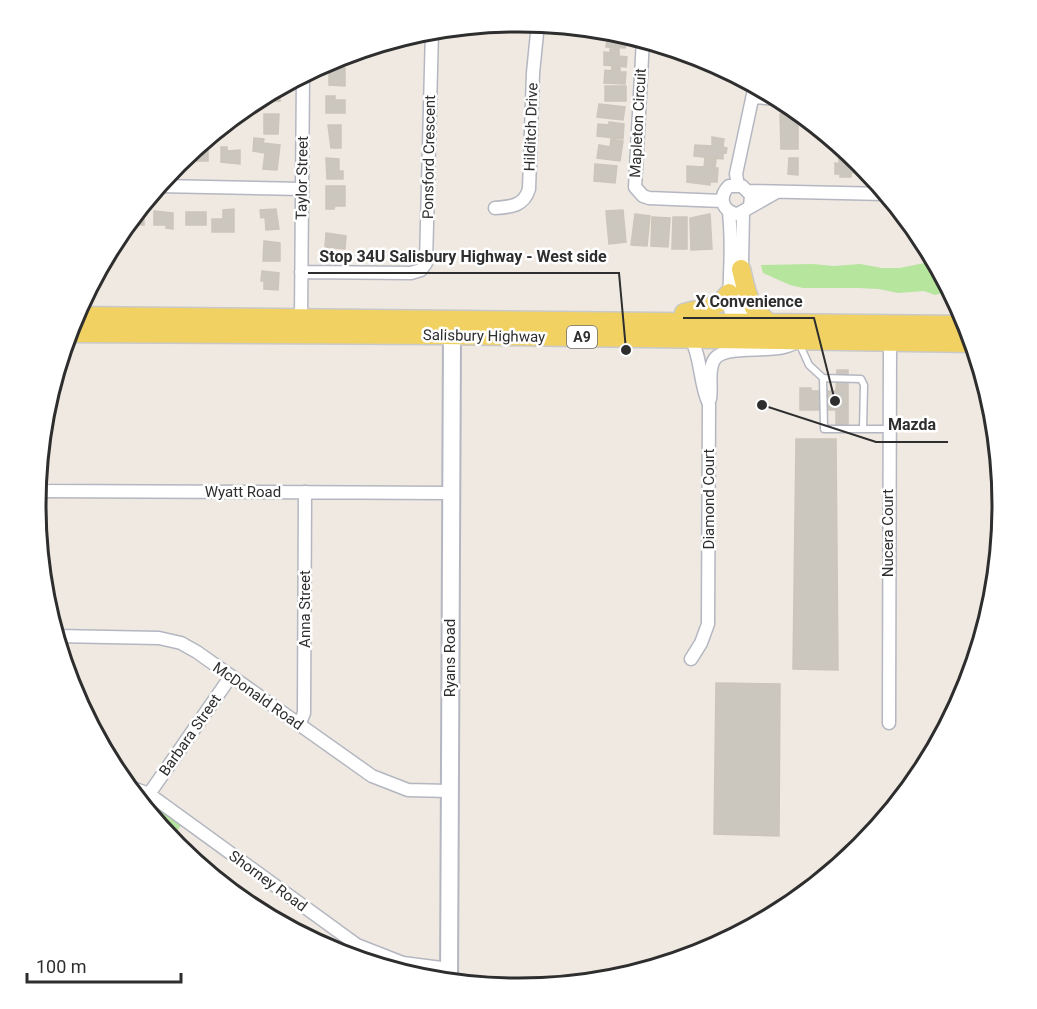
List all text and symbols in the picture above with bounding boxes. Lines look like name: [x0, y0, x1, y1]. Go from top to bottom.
street label: Mapleton Circuit: [626, 68, 650, 178]
street label: Hilditch Drive: [520, 82, 542, 172]
street label: Ponsford Crescent: [419, 95, 439, 219]
street label: Taylor Street: [292, 136, 312, 220]
callout: Stop 34U Salisbury Highway - West side: [308, 239, 619, 273]
text: Stop 34U Salisbury Highway - West side: [319, 247, 607, 266]
callout: X Convenience: [683, 284, 814, 318]
text: X Convenience: [695, 292, 803, 311]
street label: Salisbury Highway: [423, 326, 545, 346]
road number: A9: [567, 326, 597, 348]
callout: Mazda: [876, 408, 948, 442]
text: Mazda: [888, 415, 937, 434]
street label: Diamond Court: [700, 449, 718, 549]
street label: Wyatt Road: [205, 483, 281, 501]
street label: Nucera Court: [879, 489, 897, 577]
street label: Anna Street: [296, 570, 314, 648]
street label: Ryans Road: [441, 619, 459, 697]
street label: McDonald Road: [209, 658, 307, 734]
street label: Barbara Street: [155, 691, 225, 779]
street label: Shorney Road: [225, 847, 311, 915]
scale bar: [27, 946, 182, 984]
text: 100 m: [36, 956, 87, 977]

